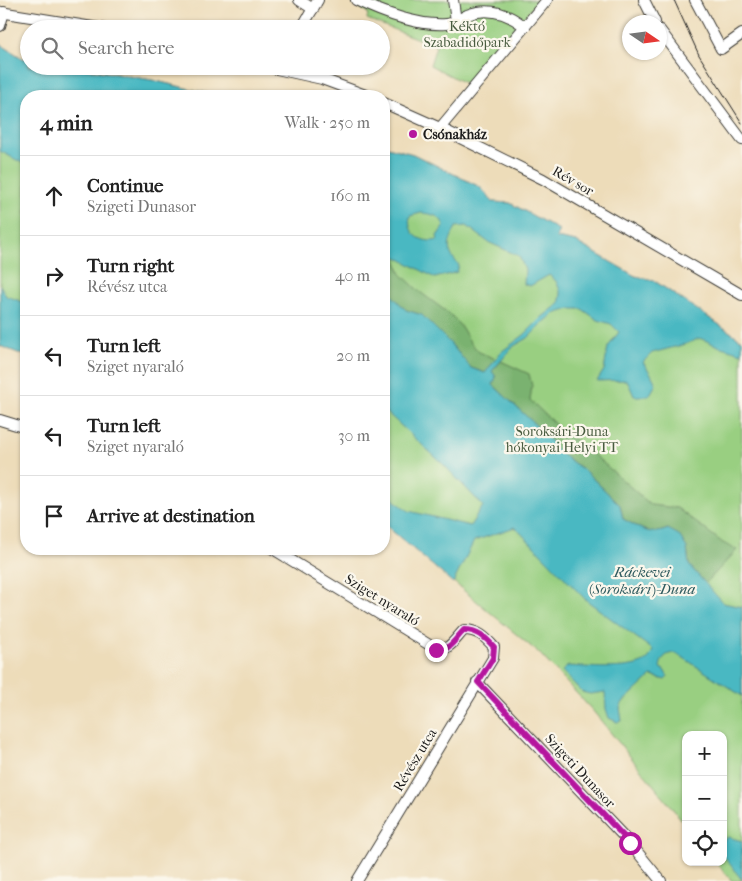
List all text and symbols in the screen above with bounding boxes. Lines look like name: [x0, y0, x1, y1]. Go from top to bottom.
north arrow: [622, 15, 667, 60]
park label: Kéktó Szabadidőpark: [423, 18, 511, 51]
search box: [20, 20, 390, 75]
icon: search: [38, 34, 66, 62]
text: Search here: [78, 37, 174, 59]
text: 4 min: [40, 111, 93, 135]
text: Walk · 250 m: [285, 113, 370, 132]
place label: Csónakház: [423, 126, 488, 143]
marker: Csónakház: [407, 128, 419, 140]
street label: Rév sor: [549, 162, 597, 200]
text: Continue: [87, 175, 163, 197]
icon: ahead: [40, 182, 68, 210]
text: 160 m: [330, 186, 370, 205]
text: Szigeti Dunasor: [87, 197, 196, 216]
text: Turn right: [87, 255, 174, 277]
icon: right: [40, 262, 68, 290]
text: 40 m: [335, 266, 370, 285]
text: Révész utca: [87, 277, 167, 296]
text: Turn left: [87, 335, 161, 357]
icon: left: [40, 342, 68, 370]
text: 20 m: [336, 346, 370, 365]
text: Sziget nyaraló: [87, 357, 184, 376]
text: Turn left: [87, 415, 161, 437]
icon: left: [40, 422, 68, 450]
park label: Soroksári-Duna hókonyai Helyi TT: [506, 423, 619, 456]
text: 30 m: [338, 426, 370, 445]
text: Sziget nyaraló: [87, 437, 184, 456]
icon: arrive: [40, 502, 68, 530]
text: Arrive at destination: [87, 505, 255, 527]
water label: Ráckevei (Soroksári)-Duna: [589, 563, 695, 598]
street label: Sziget nyaraló: [342, 570, 422, 630]
route end: [425, 639, 448, 662]
street label: Révész utca: [390, 725, 441, 795]
street label: Szigeti Dunasor: [541, 730, 619, 812]
map controls: [682, 731, 727, 866]
button: +: [682, 731, 727, 776]
button: −: [682, 776, 727, 821]
button: locate: [682, 821, 727, 866]
route start: [619, 832, 642, 855]

